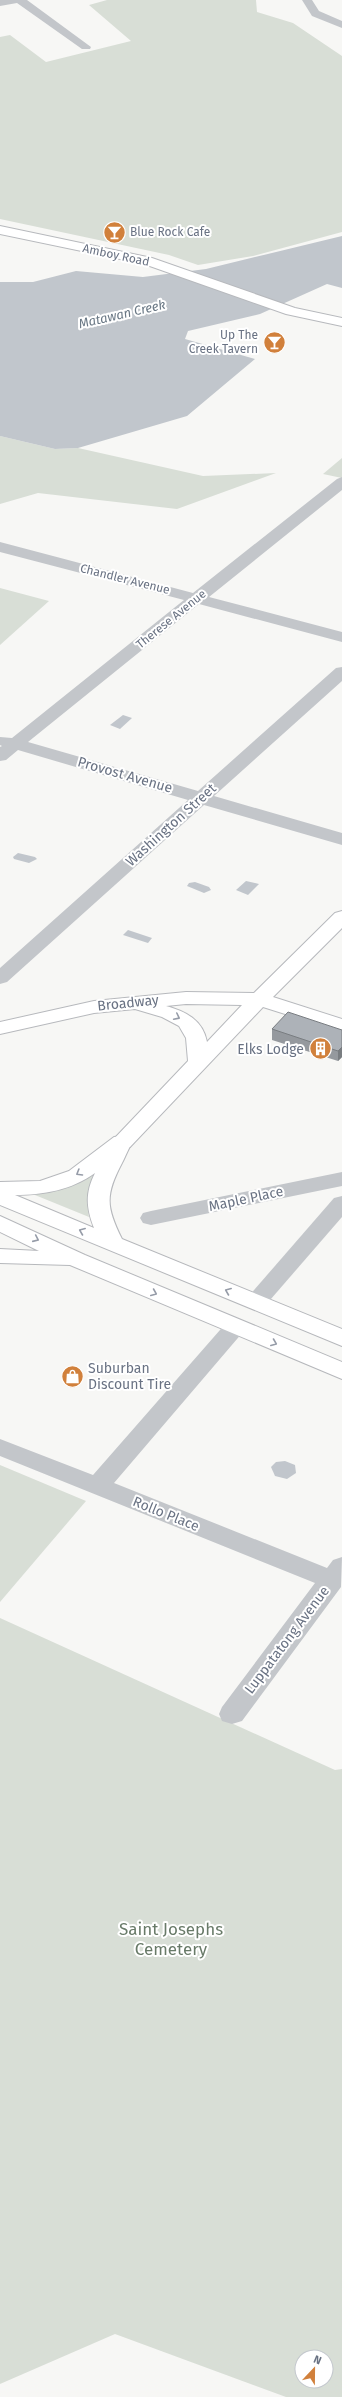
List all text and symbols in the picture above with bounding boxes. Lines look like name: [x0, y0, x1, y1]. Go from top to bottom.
bar icon: Blue Rock Cafe: [102, 219, 128, 245]
place label: Blue Rock Cafe: [130, 225, 210, 239]
street label: Amboy Road: [81, 241, 151, 269]
water label: Matawan Creek: [77, 297, 167, 331]
place label: Up The Creek Tavern: [189, 328, 258, 356]
bar icon: Up The Creek Tavern: [261, 329, 287, 355]
street label: Chandler Avenue: [79, 561, 171, 597]
street label: Therese Avenue: [133, 587, 209, 651]
street label: Provost Avenue: [76, 753, 174, 797]
street label: Washington Street: [122, 779, 220, 870]
street label: Broadway: [96, 991, 160, 1015]
one-way arrow: [173, 1012, 180, 1020]
building icon: Elks Lodge: [307, 1036, 333, 1062]
place label: Elks Lodge: [237, 1041, 304, 1058]
one-way arrow: [76, 1169, 83, 1176]
street label: Maple Place: [207, 1183, 285, 1215]
one-way arrow: [79, 1228, 87, 1236]
one-way arrow: [31, 1234, 39, 1242]
one-way arrow: [150, 1288, 157, 1296]
one-way arrow: [225, 1288, 232, 1296]
one-way arrow: [269, 1338, 277, 1346]
place label: Suburban Discount Tire: [88, 1360, 171, 1393]
shop icon: Suburban Discount Tire: [59, 1363, 85, 1389]
street label: Rollo Place: [130, 1493, 202, 1535]
street label: Luppatatong Avenue: [241, 1583, 333, 1697]
park label: Saint Josephs Cemetery: [119, 1919, 223, 1960]
north arrow: [294, 2349, 334, 2389]
text: N: [312, 2353, 323, 2368]

